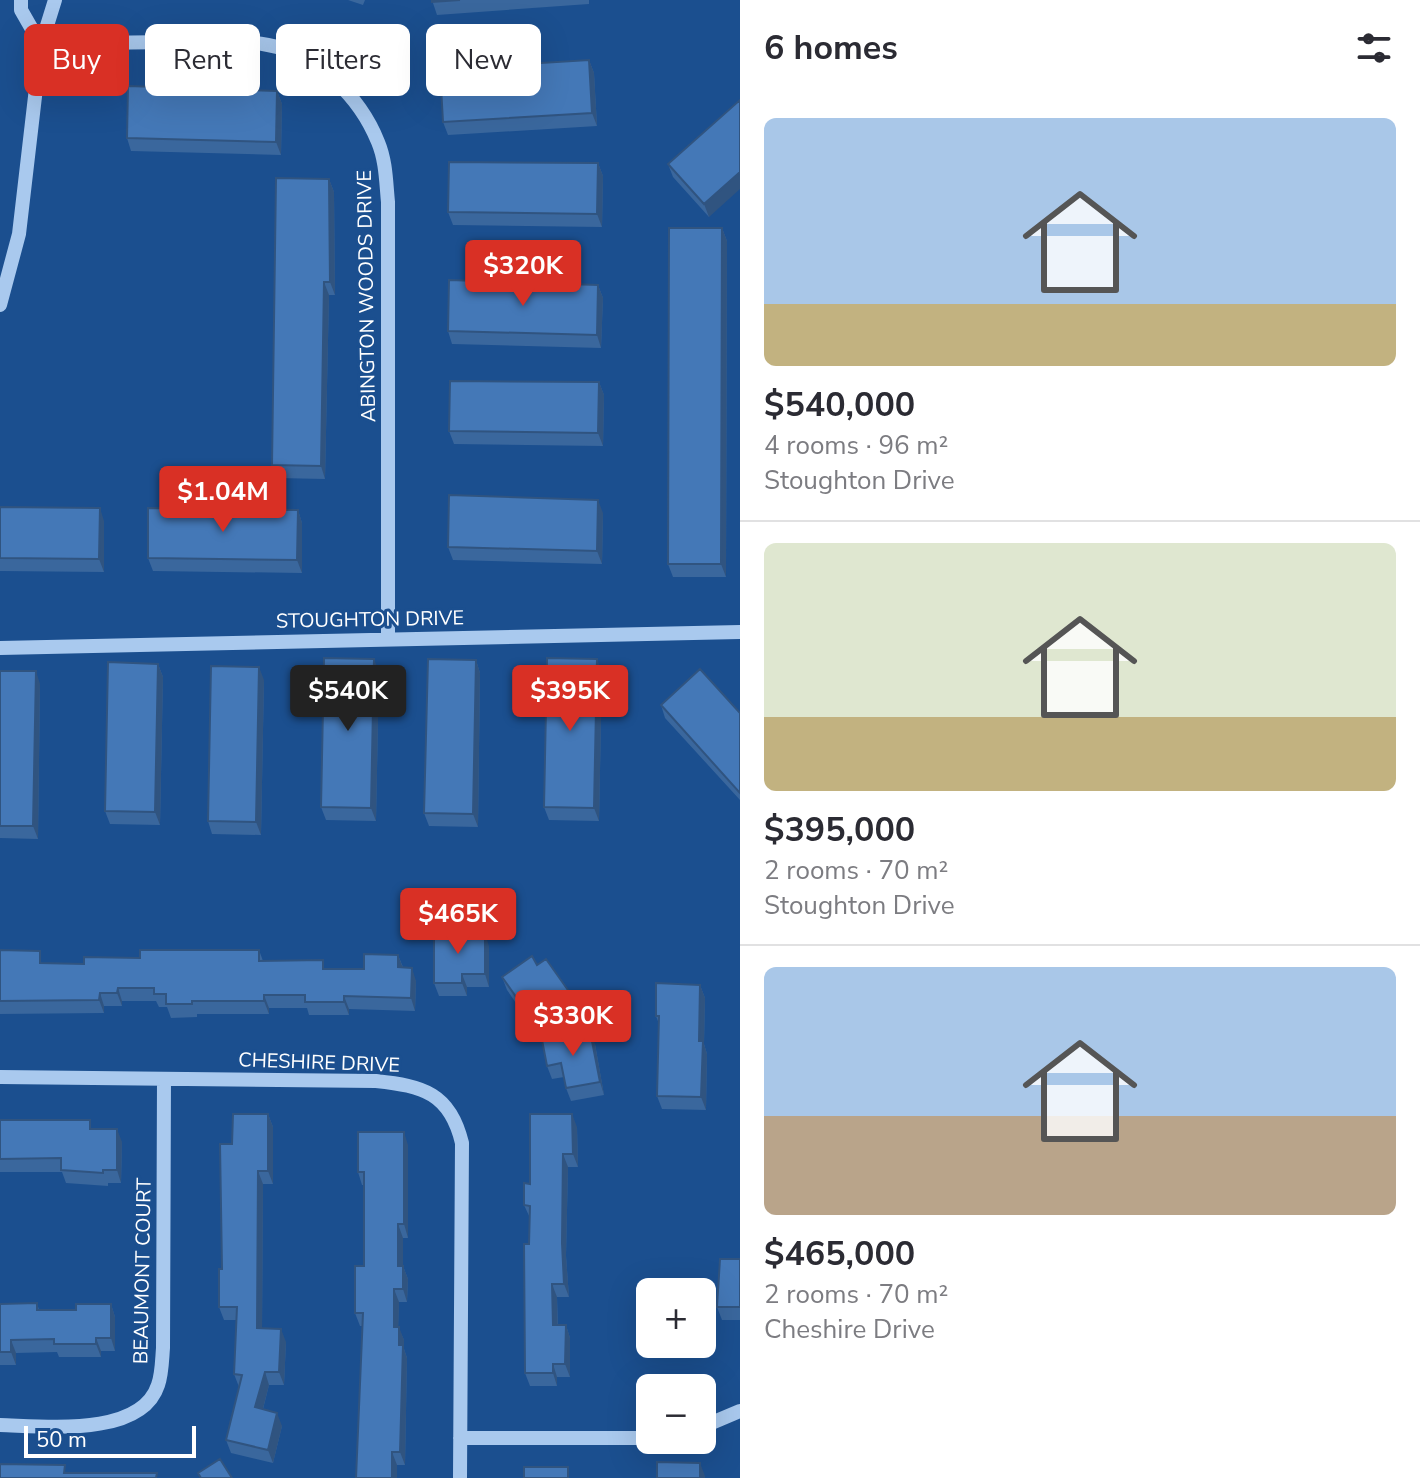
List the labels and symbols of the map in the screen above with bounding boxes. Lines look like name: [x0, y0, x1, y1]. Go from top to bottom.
street label: ABINGTON WOODS DRIVE: [351, 170, 382, 422]
pin: $320K: [467, 240, 579, 308]
pin: $1.04M: [158, 466, 288, 534]
street label: STOUGHTON DRIVE: [276, 604, 464, 635]
pin: $540K: [292, 665, 404, 733]
pin: $395K: [514, 665, 626, 733]
pin: $465K: [402, 888, 514, 956]
pin: $330K: [517, 990, 629, 1058]
street label: CHESHIRE DRIVE: [238, 1046, 400, 1079]
street label: BEAUMONT COURT: [127, 1178, 158, 1364]
scale bar: [24, 1422, 196, 1458]

